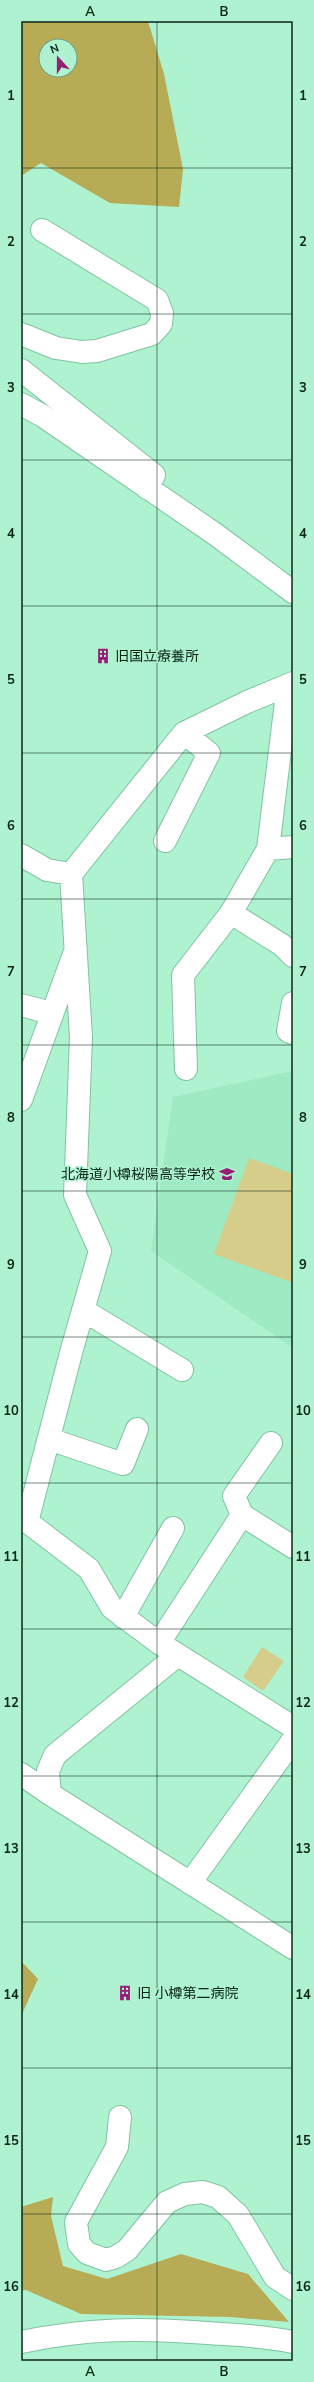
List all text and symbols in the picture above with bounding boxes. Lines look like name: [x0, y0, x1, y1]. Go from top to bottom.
text: A: [85, 3, 95, 21]
text: B: [220, 3, 229, 21]
north arrow: [38, 38, 78, 78]
text: N: [48, 41, 61, 58]
text: 1: [7, 87, 15, 105]
text: 1: [299, 87, 307, 105]
text: 2: [7, 233, 15, 251]
text: 2: [299, 233, 307, 251]
text: 3: [7, 379, 15, 397]
text: 3: [299, 379, 307, 397]
text: 4: [7, 525, 15, 543]
text: 4: [299, 525, 307, 543]
building icon: 旧国立療養所: [94, 647, 112, 665]
place label: 旧国立療養所: [115, 647, 199, 666]
text: 5: [7, 671, 15, 689]
text: 5: [299, 671, 307, 689]
text: 6: [7, 817, 15, 835]
text: 6: [299, 817, 307, 835]
text: 7: [7, 963, 15, 981]
text: 7: [299, 963, 307, 981]
text: 8: [7, 1109, 15, 1127]
text: 8: [299, 1109, 307, 1127]
place label: 北海道小樽桜陽高等学校: [61, 1165, 215, 1184]
school or university icon: 北海道小樽桜陽高等学校: [218, 1165, 236, 1183]
text: 9: [7, 1256, 15, 1274]
text: 9: [299, 1256, 307, 1274]
text: 10: [3, 1402, 19, 1420]
text: 10: [295, 1402, 311, 1420]
text: 11: [3, 1548, 19, 1566]
text: 11: [295, 1548, 311, 1566]
text: 12: [3, 1694, 19, 1712]
text: 12: [295, 1694, 311, 1712]
text: 13: [3, 1840, 19, 1858]
text: 13: [295, 1840, 311, 1858]
building icon: 旧 小樽第二病院: [116, 1984, 134, 2002]
place label: 旧 小樽第二病院: [137, 1984, 239, 2003]
text: 14: [3, 1986, 19, 2004]
text: 14: [295, 1986, 311, 2004]
text: 15: [3, 2132, 19, 2150]
text: 15: [295, 2132, 311, 2150]
text: 16: [3, 2278, 19, 2296]
text: 16: [295, 2278, 311, 2296]
text: A: [85, 2363, 95, 2381]
text: B: [220, 2363, 229, 2381]

